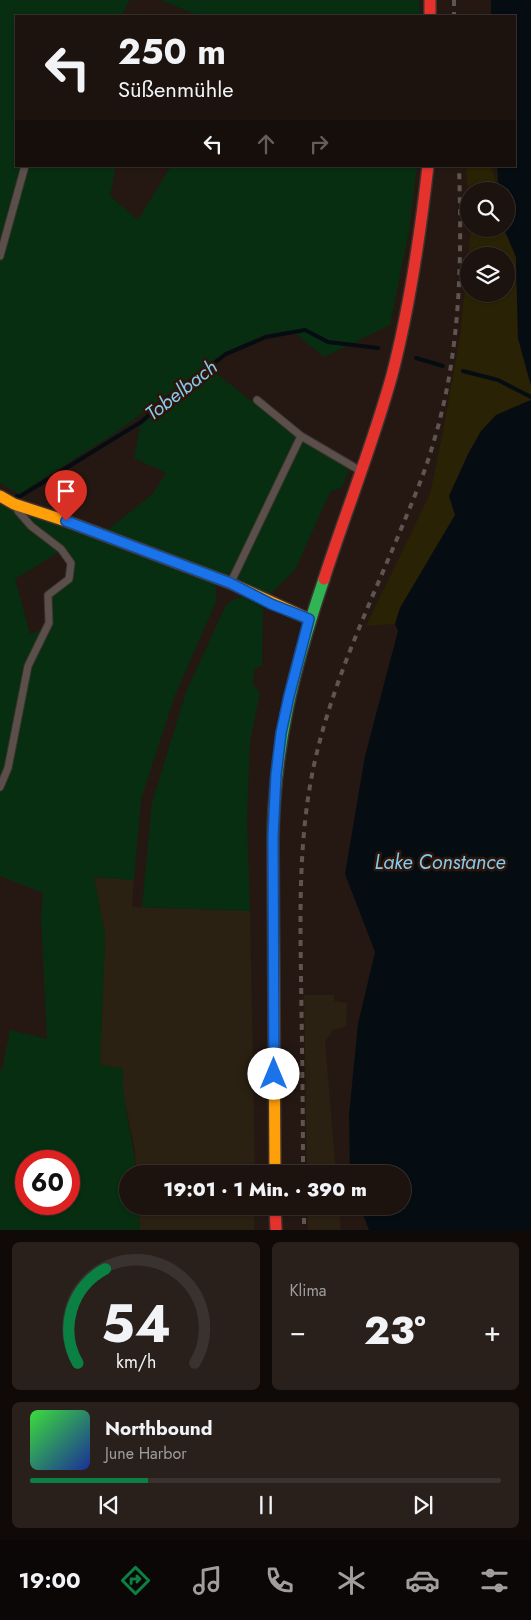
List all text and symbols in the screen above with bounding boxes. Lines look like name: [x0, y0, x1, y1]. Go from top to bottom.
text: 250 m: [118, 27, 226, 77]
icon: left: [35, 35, 100, 100]
text: Süßenmühle: [118, 73, 234, 105]
icon: left: [199, 130, 227, 158]
icon: ahead: [252, 130, 280, 158]
icon: right: [305, 130, 333, 158]
map controls: [460, 182, 515, 302]
button: search: [460, 182, 515, 237]
button: layers: [460, 247, 515, 302]
water label: Tobelbach: [139, 353, 224, 428]
pin: [45, 470, 87, 521]
icon: arrive: [52, 477, 80, 505]
water label: Lake Constance: [374, 848, 506, 877]
position arrow: [247, 1047, 299, 1099]
speed limit sign: 60: [15, 1150, 80, 1215]
text: 19:01 · 1 Min. · 390 m: [163, 1176, 367, 1203]
text: Klima: [290, 1279, 327, 1302]
text: 54: [101, 1286, 171, 1362]
text: 23°: [364, 1303, 426, 1358]
text: −: [290, 1311, 306, 1352]
text: +: [484, 1311, 501, 1352]
text: km/h: [116, 1349, 156, 1375]
text: Northbound: [105, 1415, 212, 1442]
text: June Harbor: [105, 1442, 187, 1465]
icon: previous: [95, 1491, 123, 1519]
icon: pause: [252, 1491, 280, 1519]
icon: next: [409, 1491, 437, 1519]
icon: directions: [118, 1563, 153, 1598]
icon: music: [190, 1563, 225, 1598]
icon: phone: [262, 1563, 297, 1598]
icon: climate: [334, 1563, 369, 1598]
icon: car: [405, 1563, 440, 1598]
icon: filters: [477, 1563, 512, 1598]
text: 19:00: [18, 1564, 81, 1596]

